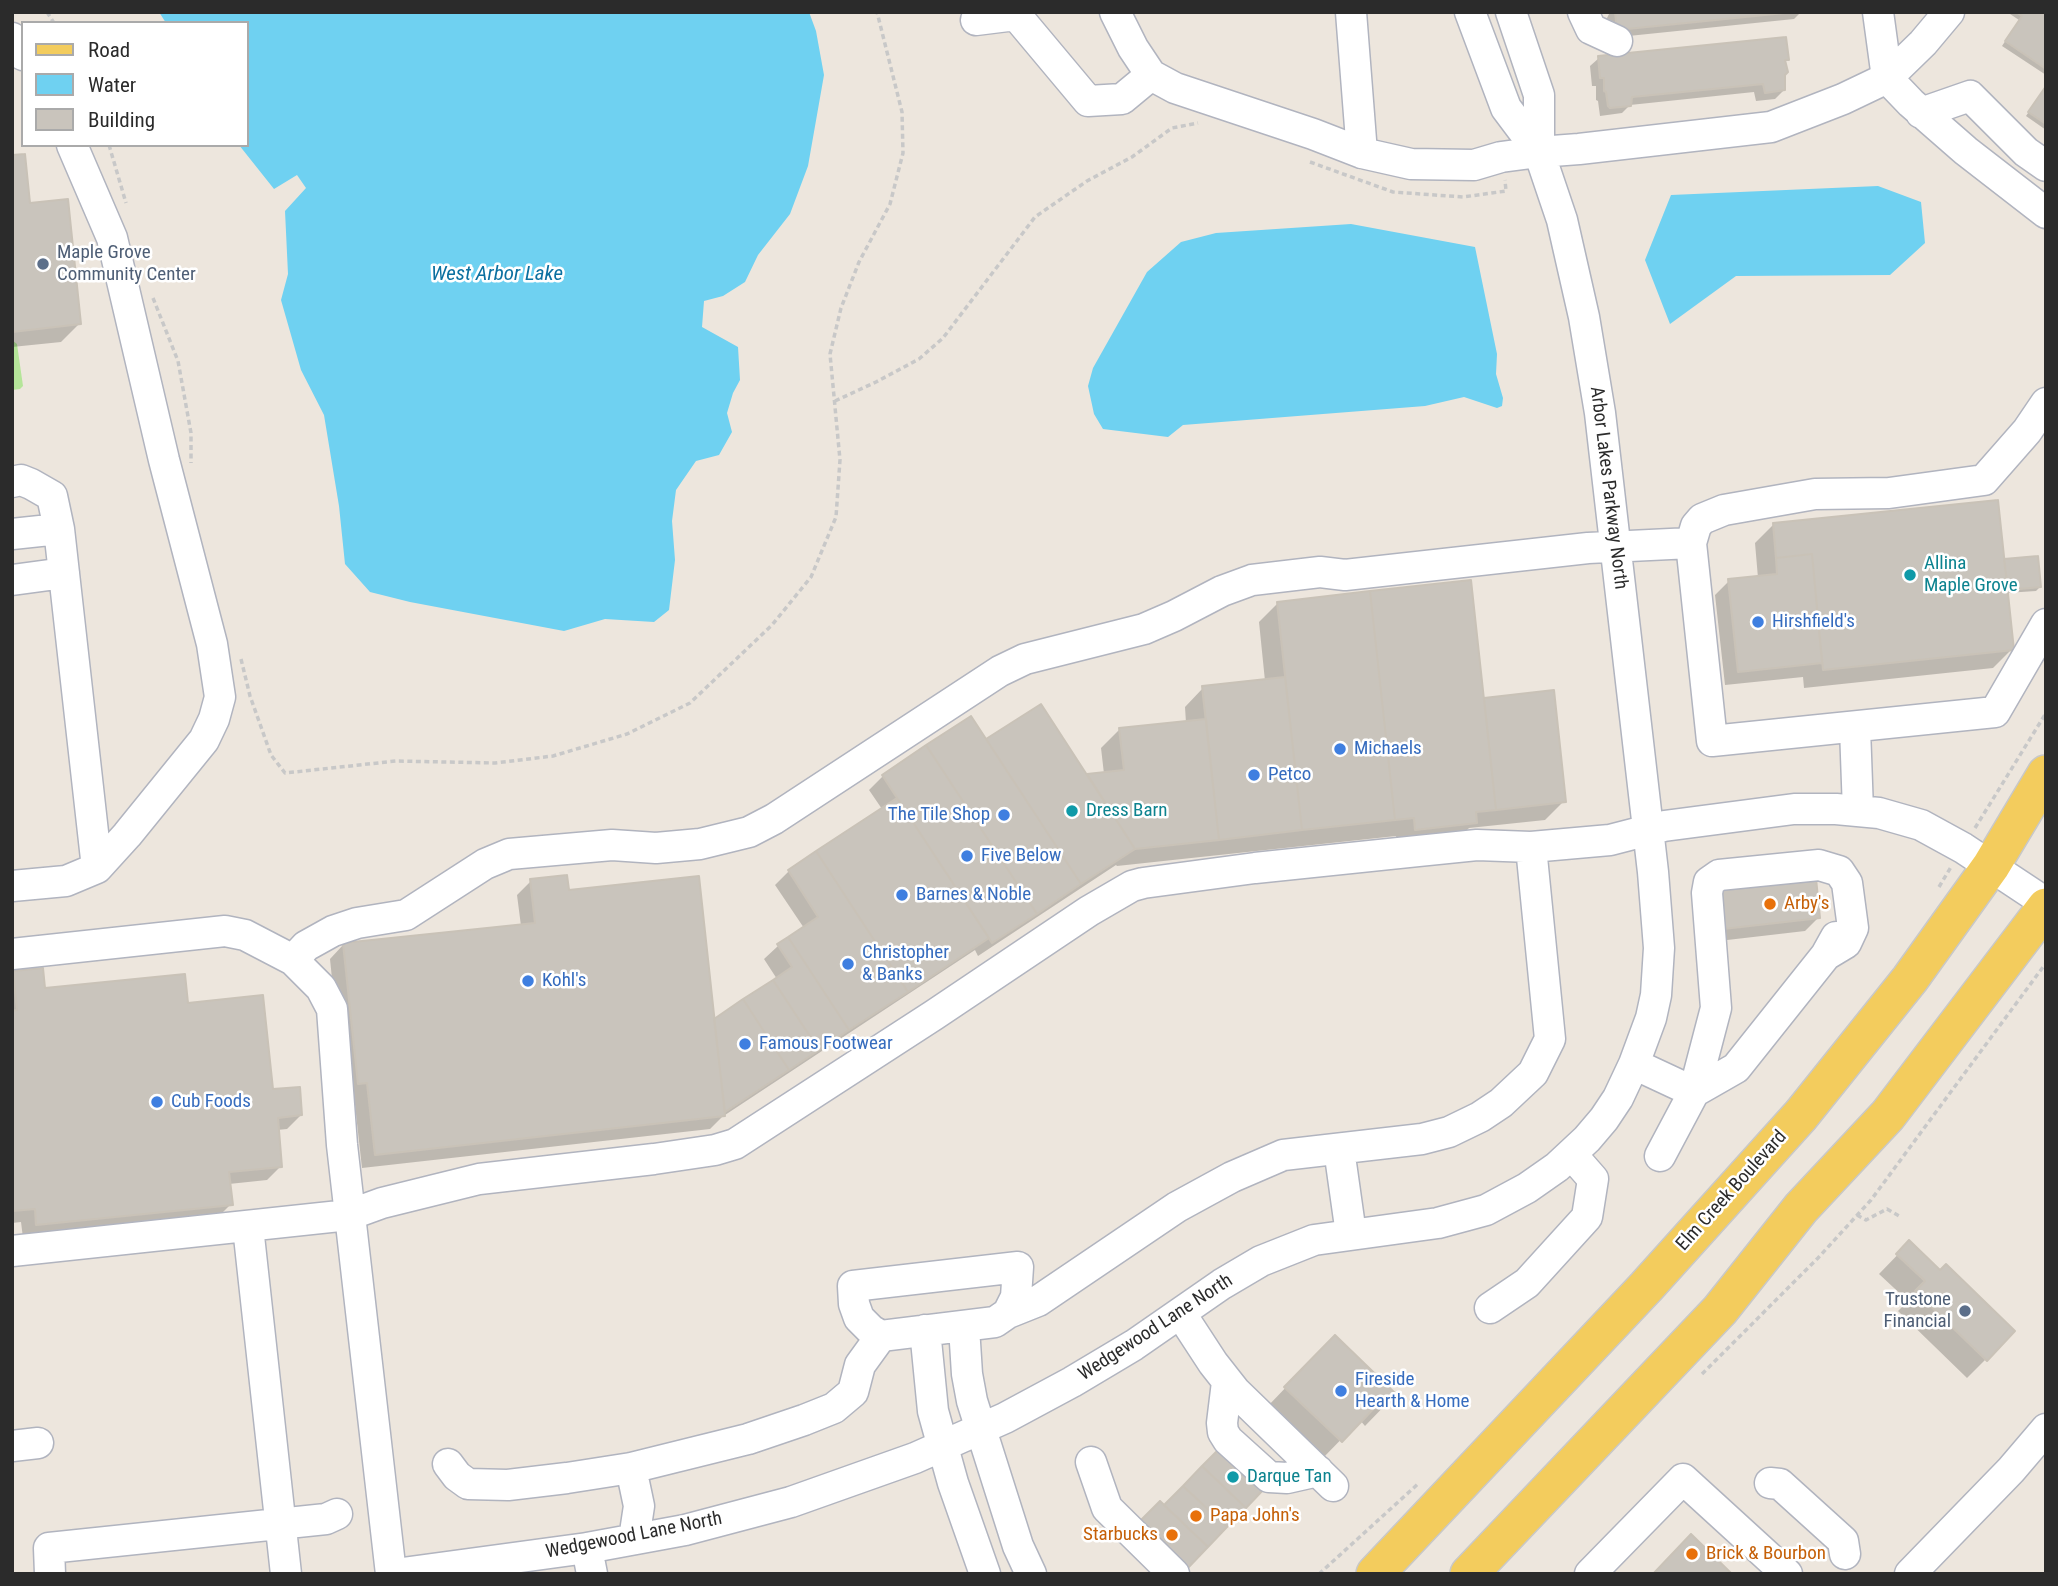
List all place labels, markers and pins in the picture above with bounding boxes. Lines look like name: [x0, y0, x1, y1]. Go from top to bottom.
place label: Maple Grove Community Center: [57, 242, 196, 286]
marker: Maple Grove Community Center: [35, 256, 51, 272]
place label: Allina Maple Grove: [1924, 553, 2018, 597]
marker: Allina Maple Grove: [1902, 567, 1918, 583]
place label: Hirshfield's: [1772, 611, 1855, 633]
marker: Hirshfield's: [1750, 614, 1766, 630]
place label: Michaels: [1354, 738, 1422, 760]
marker: Michaels: [1332, 741, 1348, 757]
place label: Petco: [1268, 764, 1311, 786]
marker: Petco: [1246, 767, 1262, 783]
place label: Dress Barn: [1086, 800, 1168, 822]
marker: Dress Barn: [1064, 803, 1080, 819]
place label: The Tile Shop: [888, 804, 990, 826]
marker: The Tile Shop: [996, 807, 1012, 823]
place label: Five Below: [981, 845, 1061, 867]
marker: Five Below: [959, 848, 975, 864]
place label: Barnes & Noble: [916, 884, 1031, 906]
marker: Barnes & Noble: [894, 887, 910, 903]
place label: Arby's: [1784, 893, 1829, 915]
marker: Arby's: [1762, 896, 1778, 912]
place label: Christopher & Banks: [862, 942, 949, 986]
marker: Christopher & Banks: [840, 956, 856, 972]
place label: Kohl's: [542, 970, 586, 992]
marker: Kohl's: [520, 973, 536, 989]
place label: Famous Footwear: [759, 1033, 893, 1055]
marker: Famous Footwear: [737, 1036, 753, 1052]
place label: Cub Foods: [171, 1091, 251, 1113]
marker: Cub Foods: [149, 1094, 165, 1110]
place label: Trustone Financial: [1883, 1289, 1951, 1333]
marker: Trustone Financial: [1957, 1303, 1973, 1319]
place label: Fireside Hearth & Home: [1355, 1369, 1469, 1413]
marker: Fireside Hearth & Home: [1333, 1383, 1349, 1399]
place label: Darque Tan: [1247, 1466, 1332, 1488]
marker: Darque Tan: [1225, 1469, 1241, 1485]
place label: Papa John's: [1210, 1505, 1300, 1527]
marker: Papa John's: [1188, 1508, 1204, 1524]
place label: Starbucks: [1083, 1524, 1158, 1546]
marker: Starbucks: [1164, 1527, 1180, 1543]
place label: Brick & Bourbon: [1706, 1543, 1826, 1565]
marker: Brick & Bourbon: [1684, 1546, 1700, 1562]

